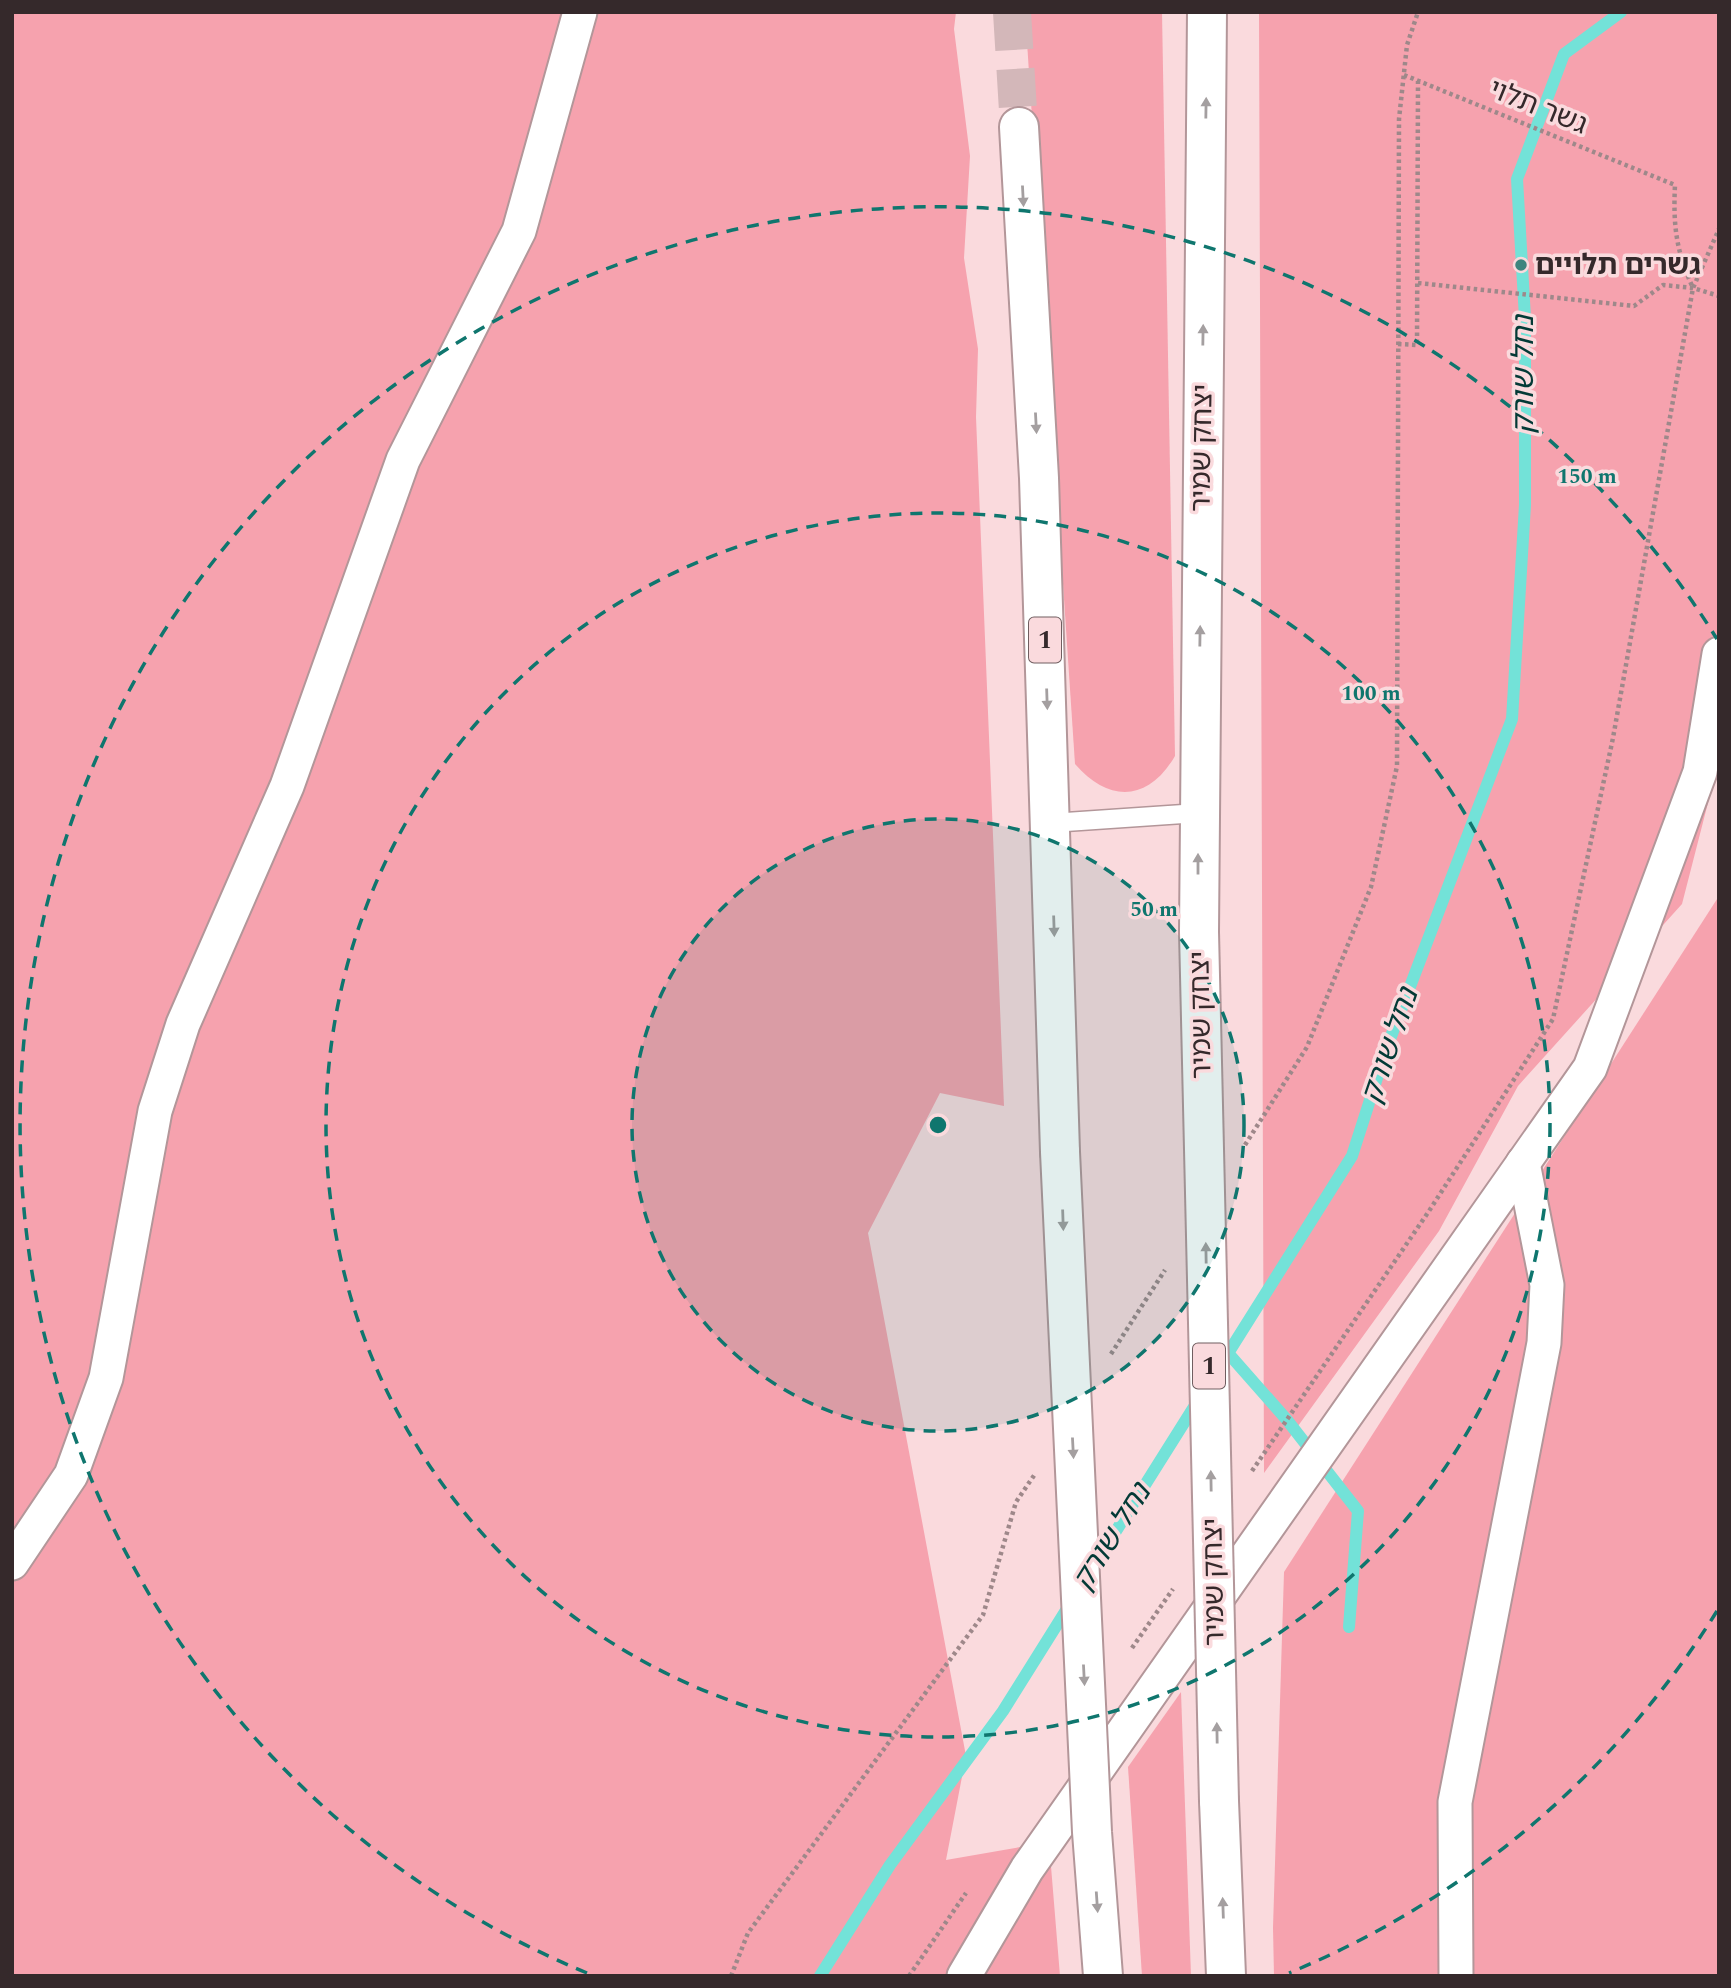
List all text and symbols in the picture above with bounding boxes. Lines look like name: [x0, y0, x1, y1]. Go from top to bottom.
street label: גשר תלוי: [1482, 68, 1594, 146]
one-way arrow: [1200, 96, 1212, 118]
one-way arrow: [1018, 185, 1029, 207]
place label: גשרים תלויים: [1535, 244, 1701, 287]
marker: גשרים תלויים: [1513, 257, 1529, 273]
water label: נחל שורק: [1501, 313, 1547, 435]
one-way arrow: [1197, 324, 1209, 346]
street label: יצחק שמיר: [1179, 384, 1225, 512]
one-way arrow: [1031, 412, 1042, 434]
text: 150 m: [1557, 461, 1617, 493]
road number: 1: [1029, 618, 1061, 662]
one-way arrow: [1194, 625, 1206, 647]
text: 100 m: [1341, 678, 1401, 710]
one-way arrow: [1041, 688, 1052, 710]
one-way arrow: [1192, 852, 1204, 874]
text: 50 m: [1130, 894, 1178, 926]
one-way arrow: [1048, 916, 1060, 938]
street label: יצחק שמיר: [1178, 951, 1224, 1079]
water label: נחל שורק: [1349, 980, 1432, 1110]
centre of rings: [926, 1113, 950, 1137]
one-way arrow: [1058, 1210, 1069, 1232]
one-way arrow: [1200, 1242, 1212, 1264]
road number: 1: [1193, 1344, 1225, 1388]
one-way arrow: [1067, 1437, 1078, 1459]
one-way arrow: [1206, 1469, 1217, 1491]
water label: נחל שורק: [1061, 1472, 1164, 1600]
street label: יצחק שמיר: [1191, 1518, 1237, 1646]
one-way arrow: [1079, 1664, 1090, 1686]
one-way arrow: [1211, 1721, 1223, 1743]
one-way arrow: [1092, 1891, 1103, 1913]
one-way arrow: [1218, 1896, 1229, 1918]

